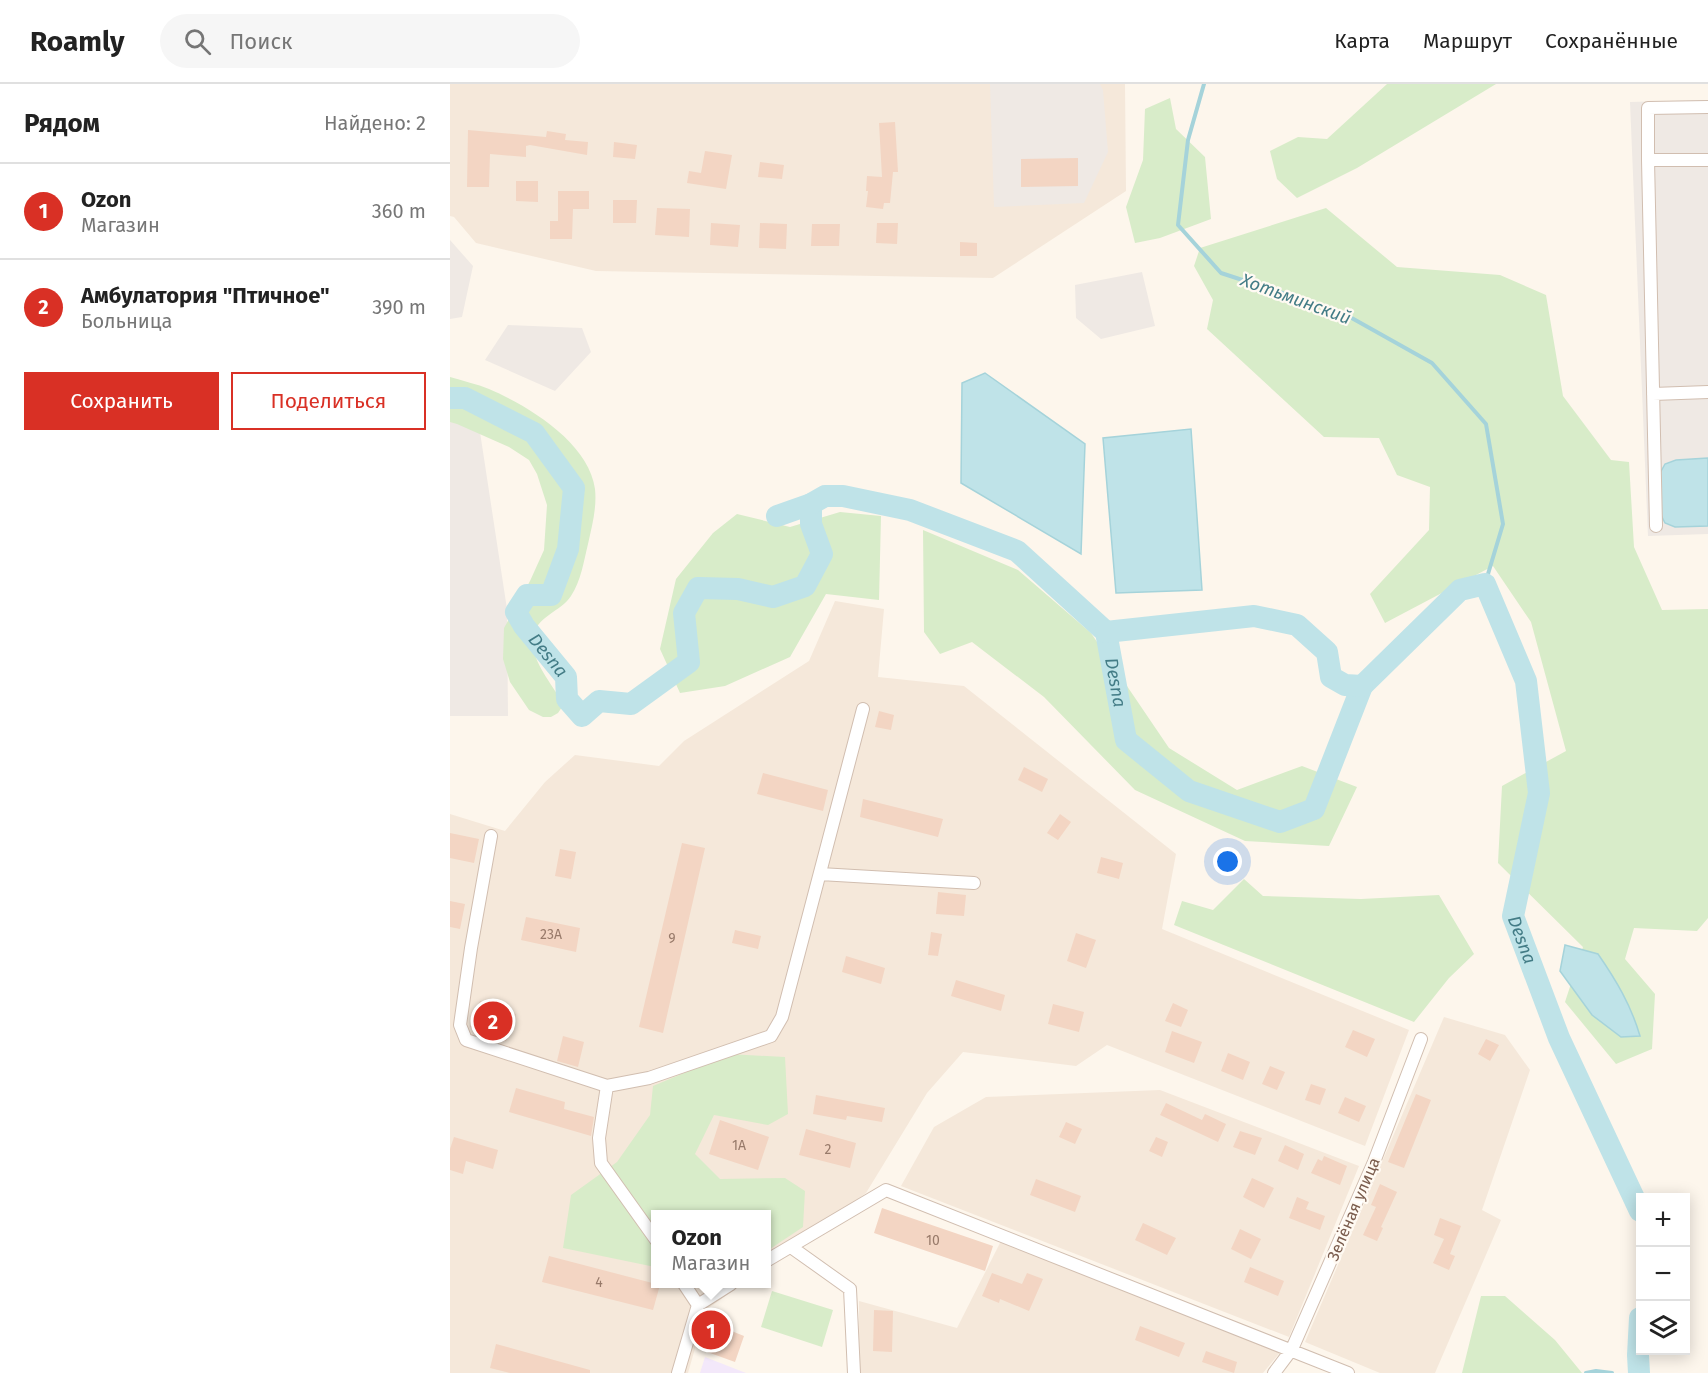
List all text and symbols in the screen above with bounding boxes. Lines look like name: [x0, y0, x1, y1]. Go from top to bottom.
search box: [160, 14, 580, 68]
text: Roamly: [30, 25, 124, 58]
icon: search: [181, 25, 214, 58]
text: Поиск: [229, 28, 292, 55]
text: Карта: [1334, 28, 1390, 54]
text: Маршрут: [1423, 28, 1512, 54]
text: Сохранённые: [1545, 28, 1678, 54]
text: Рядом: [24, 108, 100, 139]
text: Найдено: 2: [324, 111, 426, 135]
text: Ozon: [81, 186, 131, 213]
text: 1: [39, 199, 48, 223]
text: 360 m: [372, 199, 426, 223]
text: Магазин: [81, 213, 160, 237]
water label: Хотьминский: [1237, 269, 1354, 329]
text: Амбулатория "Птичное": [81, 282, 330, 309]
text: 2: [38, 295, 49, 319]
text: 390 m: [372, 295, 426, 319]
text: Больница: [81, 309, 172, 333]
button: Сохранить: [24, 372, 219, 430]
button: Поделиться: [231, 372, 426, 430]
water label: Desna: [524, 629, 572, 681]
water label: Desna: [1100, 656, 1131, 709]
your location: [1213, 847, 1242, 876]
water label: Desna: [1503, 912, 1541, 967]
house number: 23А: [540, 926, 562, 943]
house number: 9: [668, 930, 676, 947]
pin: 2: [474, 998, 513, 1044]
house number: 1А: [732, 1137, 746, 1154]
house number: 2: [825, 1141, 832, 1158]
street label: Зелёная улица: [1323, 1155, 1384, 1264]
map controls: [1636, 1193, 1690, 1355]
button: +: [1636, 1193, 1690, 1247]
popup: [651, 1210, 771, 1288]
text: Ozon: [672, 1224, 722, 1251]
house number: 10: [926, 1232, 940, 1249]
button: −: [1636, 1247, 1690, 1301]
text: Магазин: [672, 1251, 750, 1275]
house number: 4: [595, 1274, 603, 1291]
button: layers: [1636, 1301, 1690, 1355]
pin: 1: [692, 1308, 730, 1352]

